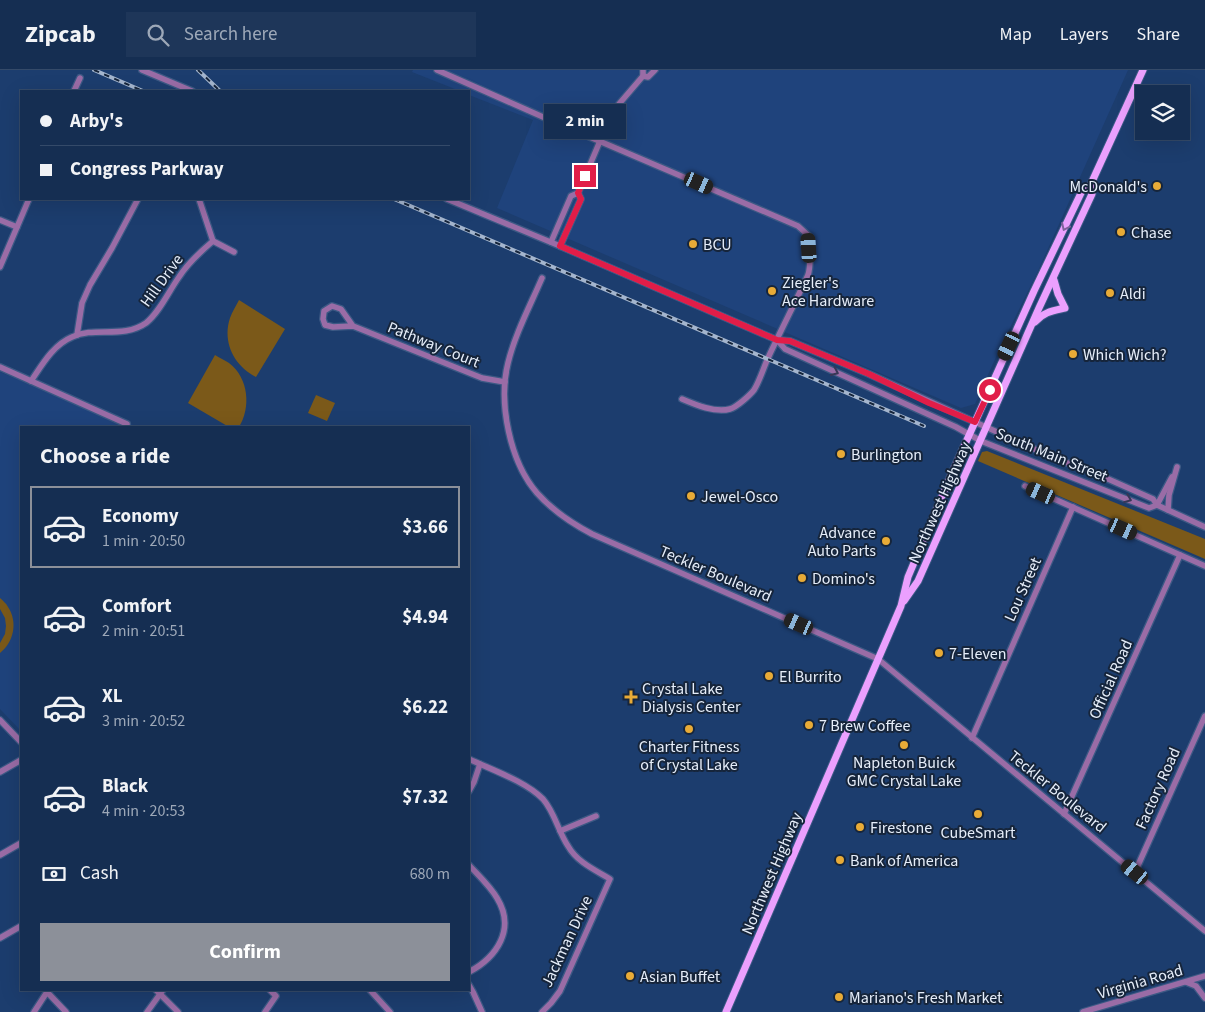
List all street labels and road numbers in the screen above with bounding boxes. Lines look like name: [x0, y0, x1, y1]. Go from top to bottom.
street label: Hill Drive: [135, 250, 188, 311]
street label: Pathway Court: [384, 316, 484, 374]
street label: South Main Street: [992, 422, 1111, 488]
street label: Northwest Highway: [903, 438, 977, 567]
street label: Teckler Boulevard: [656, 540, 775, 607]
street label: Lou Street: [999, 553, 1047, 625]
street label: Official Road: [1084, 636, 1138, 723]
street label: Factory Road: [1130, 744, 1186, 833]
street label: Teckler Boulevard: [1004, 746, 1111, 838]
street label: Northwest Highway: [736, 808, 808, 938]
street label: Jackman Drive: [536, 892, 598, 991]
street label: Virginia Road: [1095, 959, 1186, 1005]

